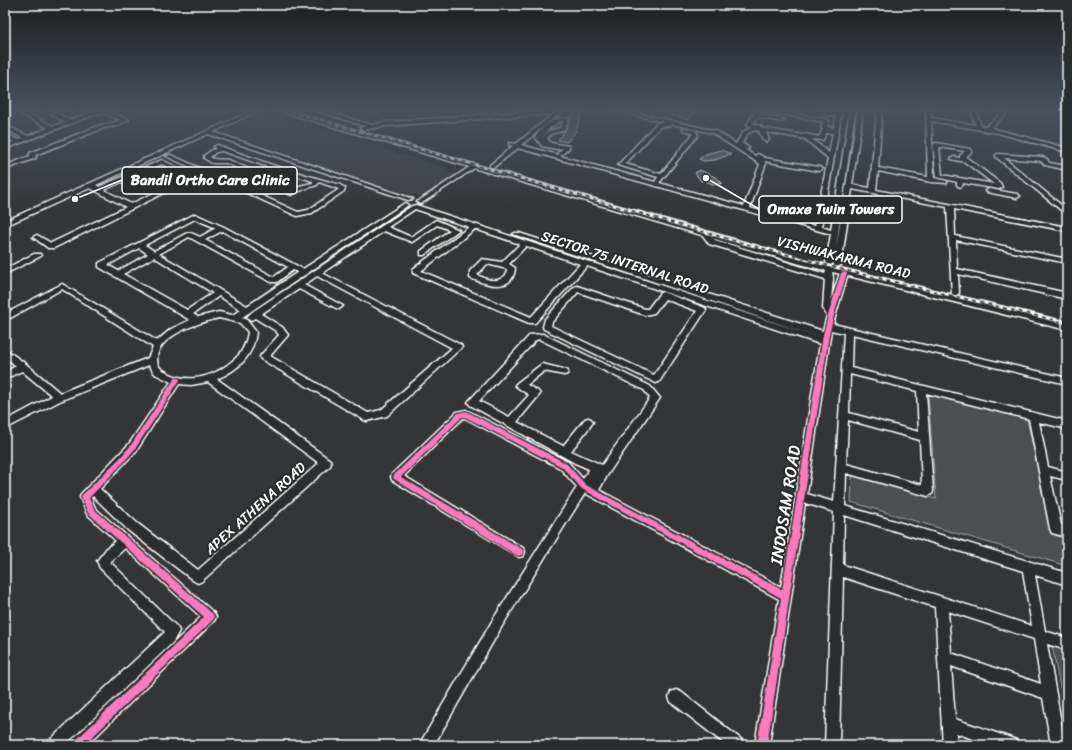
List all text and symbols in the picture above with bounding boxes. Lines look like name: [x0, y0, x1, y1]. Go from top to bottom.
callout: Bandil Ortho Care Clinic: [122, 167, 297, 194]
text: Bandil Ortho Care Clinic: [131, 167, 290, 193]
callout: Omaxe Twin Towers: [759, 196, 902, 223]
text: Omaxe Twin Towers: [767, 196, 896, 222]
street label: SECTOR 75 INTERNAL ROAD: [538, 224, 713, 302]
street label: VISHWAKARMA ROAD: [775, 229, 914, 286]
street label: INDOSAM ROAD: [761, 443, 809, 568]
street label: APEX ATHENA ROAD: [198, 455, 312, 562]

